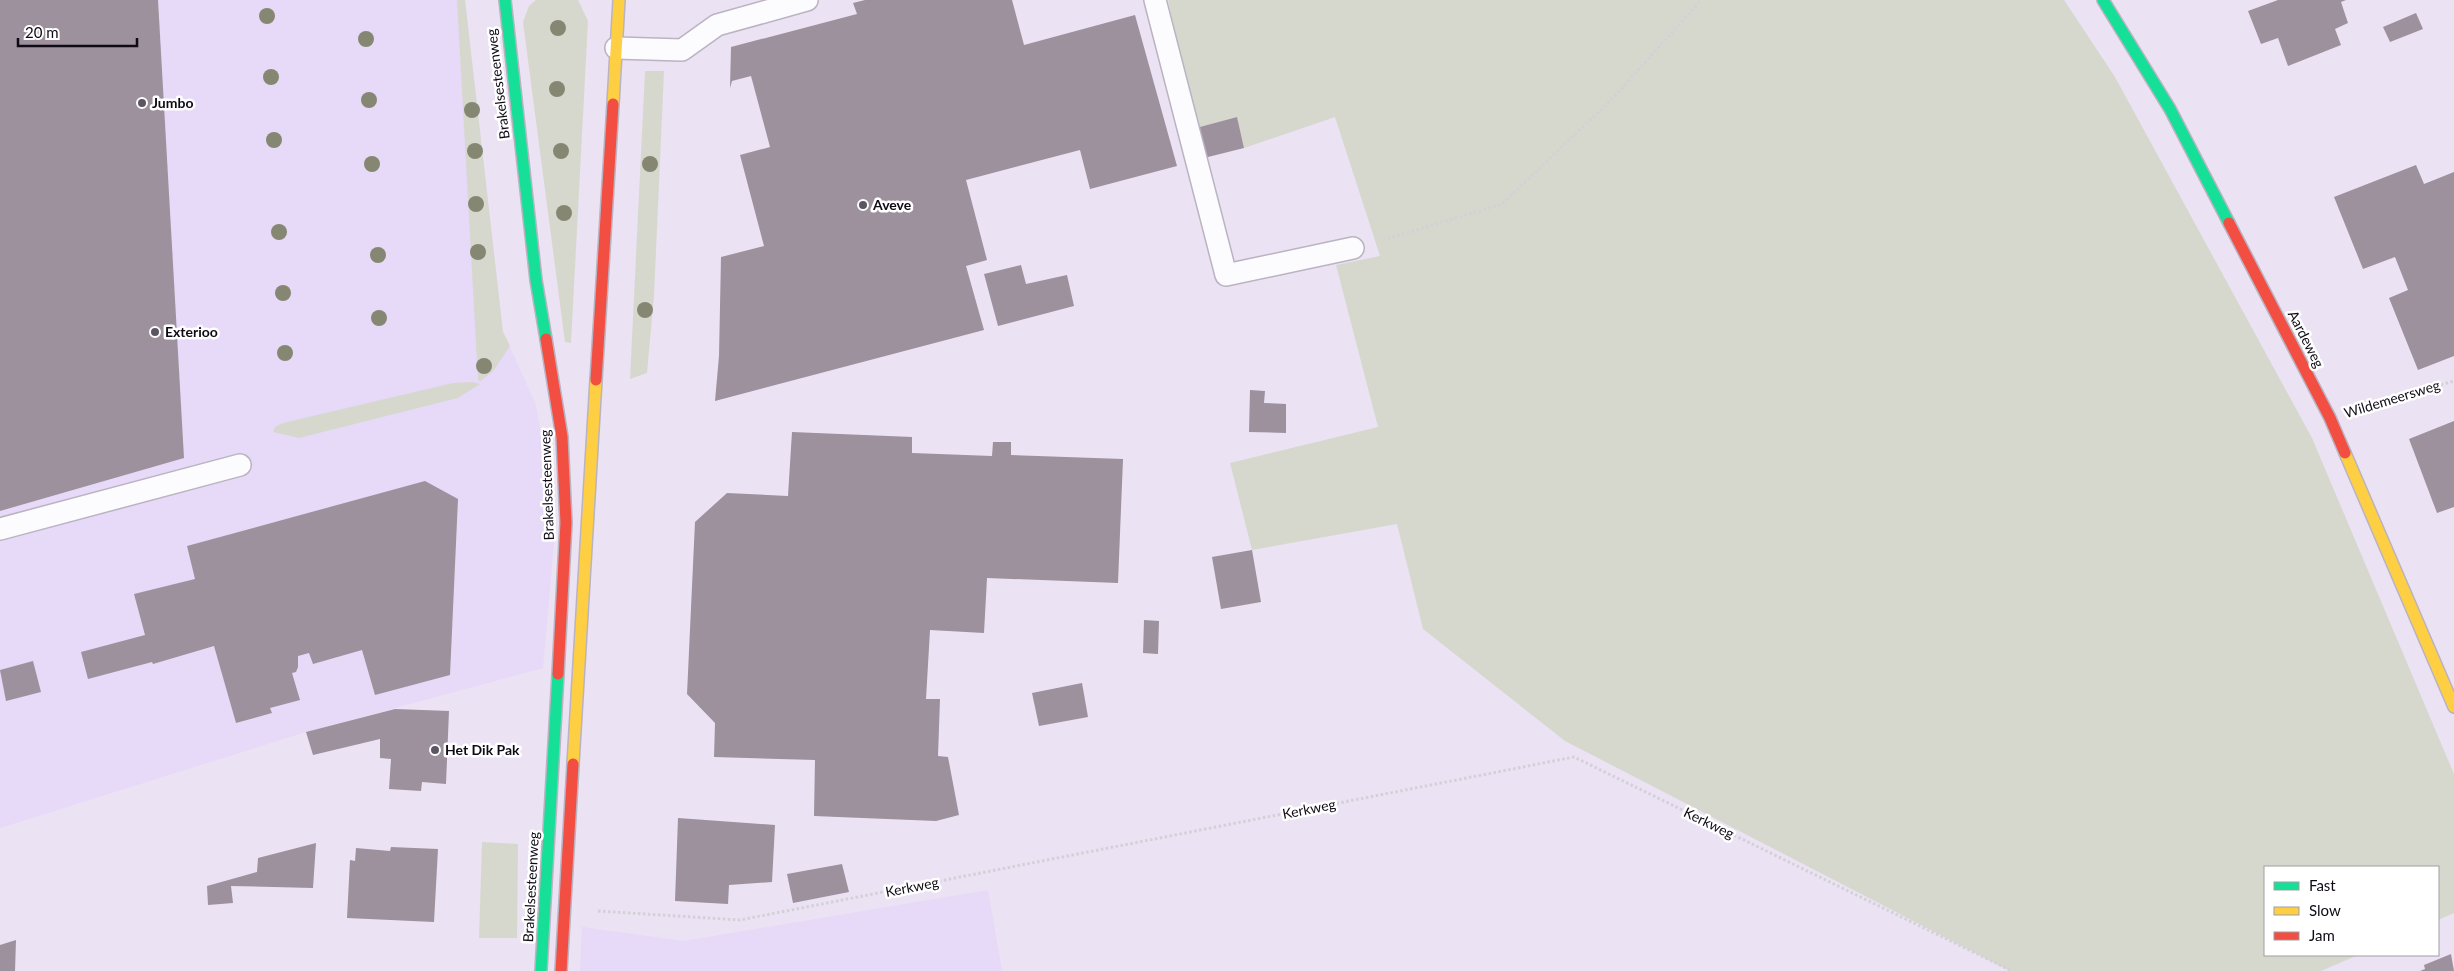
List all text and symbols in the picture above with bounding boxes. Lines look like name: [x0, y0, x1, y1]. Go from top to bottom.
scale bar: [18, 15, 136, 47]
text: 20 m: [25, 23, 59, 41]
street label: Brakelsesteenweg: [482, 28, 513, 140]
place label: Jumbo: [152, 94, 193, 111]
marker: Jumbo: [136, 97, 148, 109]
place label: Aveve: [872, 196, 912, 213]
marker: Aveve: [857, 199, 869, 211]
street label: Aardeweg: [2285, 307, 2328, 370]
place label: Exterioo: [165, 323, 218, 340]
marker: Exterioo: [149, 326, 161, 338]
street label: Wildemeersweg: [2342, 376, 2442, 421]
street label: Brakelsesteenweg: [536, 429, 557, 541]
place label: Het Dik Pak: [445, 741, 520, 758]
marker: Het Dik Pak: [429, 744, 441, 756]
street label: Kerkweg: [1281, 795, 1337, 822]
street label: Kerkweg: [1681, 803, 1737, 842]
street label: Brakelsesteenweg: [519, 831, 542, 943]
legend: [2264, 866, 2439, 956]
street label: Kerkweg: [884, 873, 940, 900]
text: Fast: [2309, 876, 2336, 894]
text: Slow: [2309, 901, 2341, 919]
text: Jam: [2309, 926, 2335, 944]

